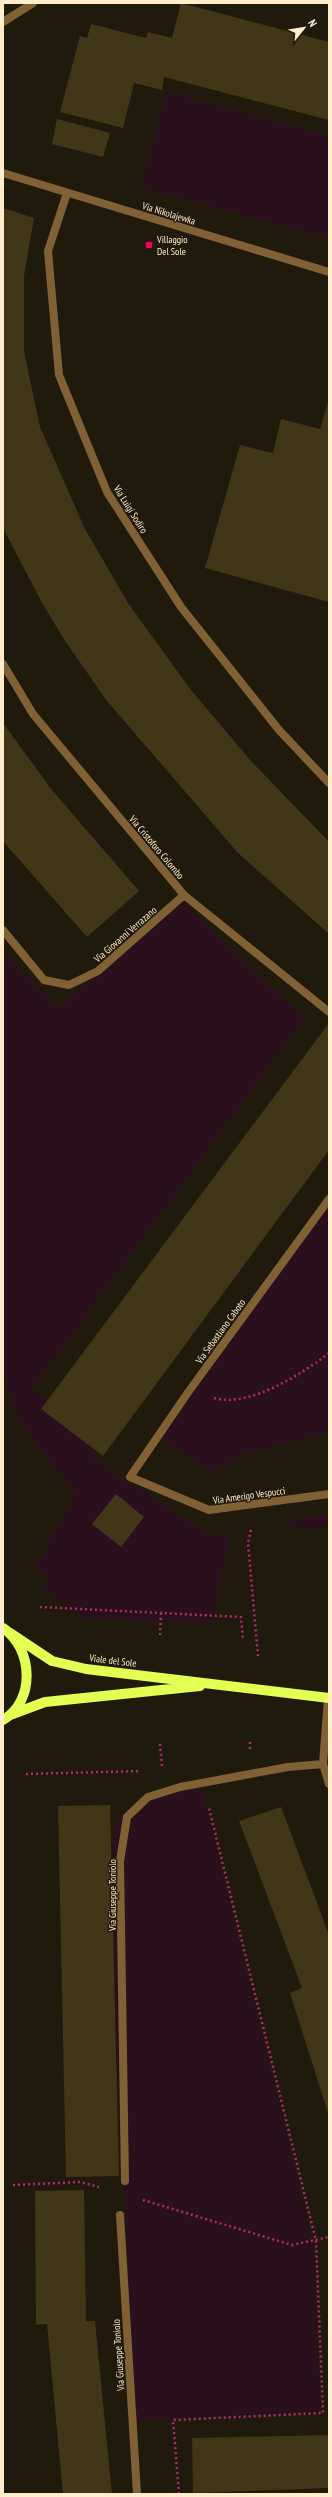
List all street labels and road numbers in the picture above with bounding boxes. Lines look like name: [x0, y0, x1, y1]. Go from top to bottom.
street label: Via Nikolajewka: [140, 199, 197, 228]
street label: Via Luigi Sodiro: [110, 482, 150, 536]
street label: Via Cristoforo Colombo: [126, 812, 187, 882]
street label: Via Giovanni Verrazano: [90, 904, 159, 966]
street label: Via Sebastiano Caboto: [192, 1296, 248, 1367]
street label: Via Amerigo Vespucci: [211, 1484, 286, 1507]
street label: Viale del Sole: [88, 1651, 137, 1670]
street label: Via Giuseppe Toniolo: [106, 1859, 119, 1932]
street label: Via Giuseppe Toniolo: [110, 2319, 128, 2392]

